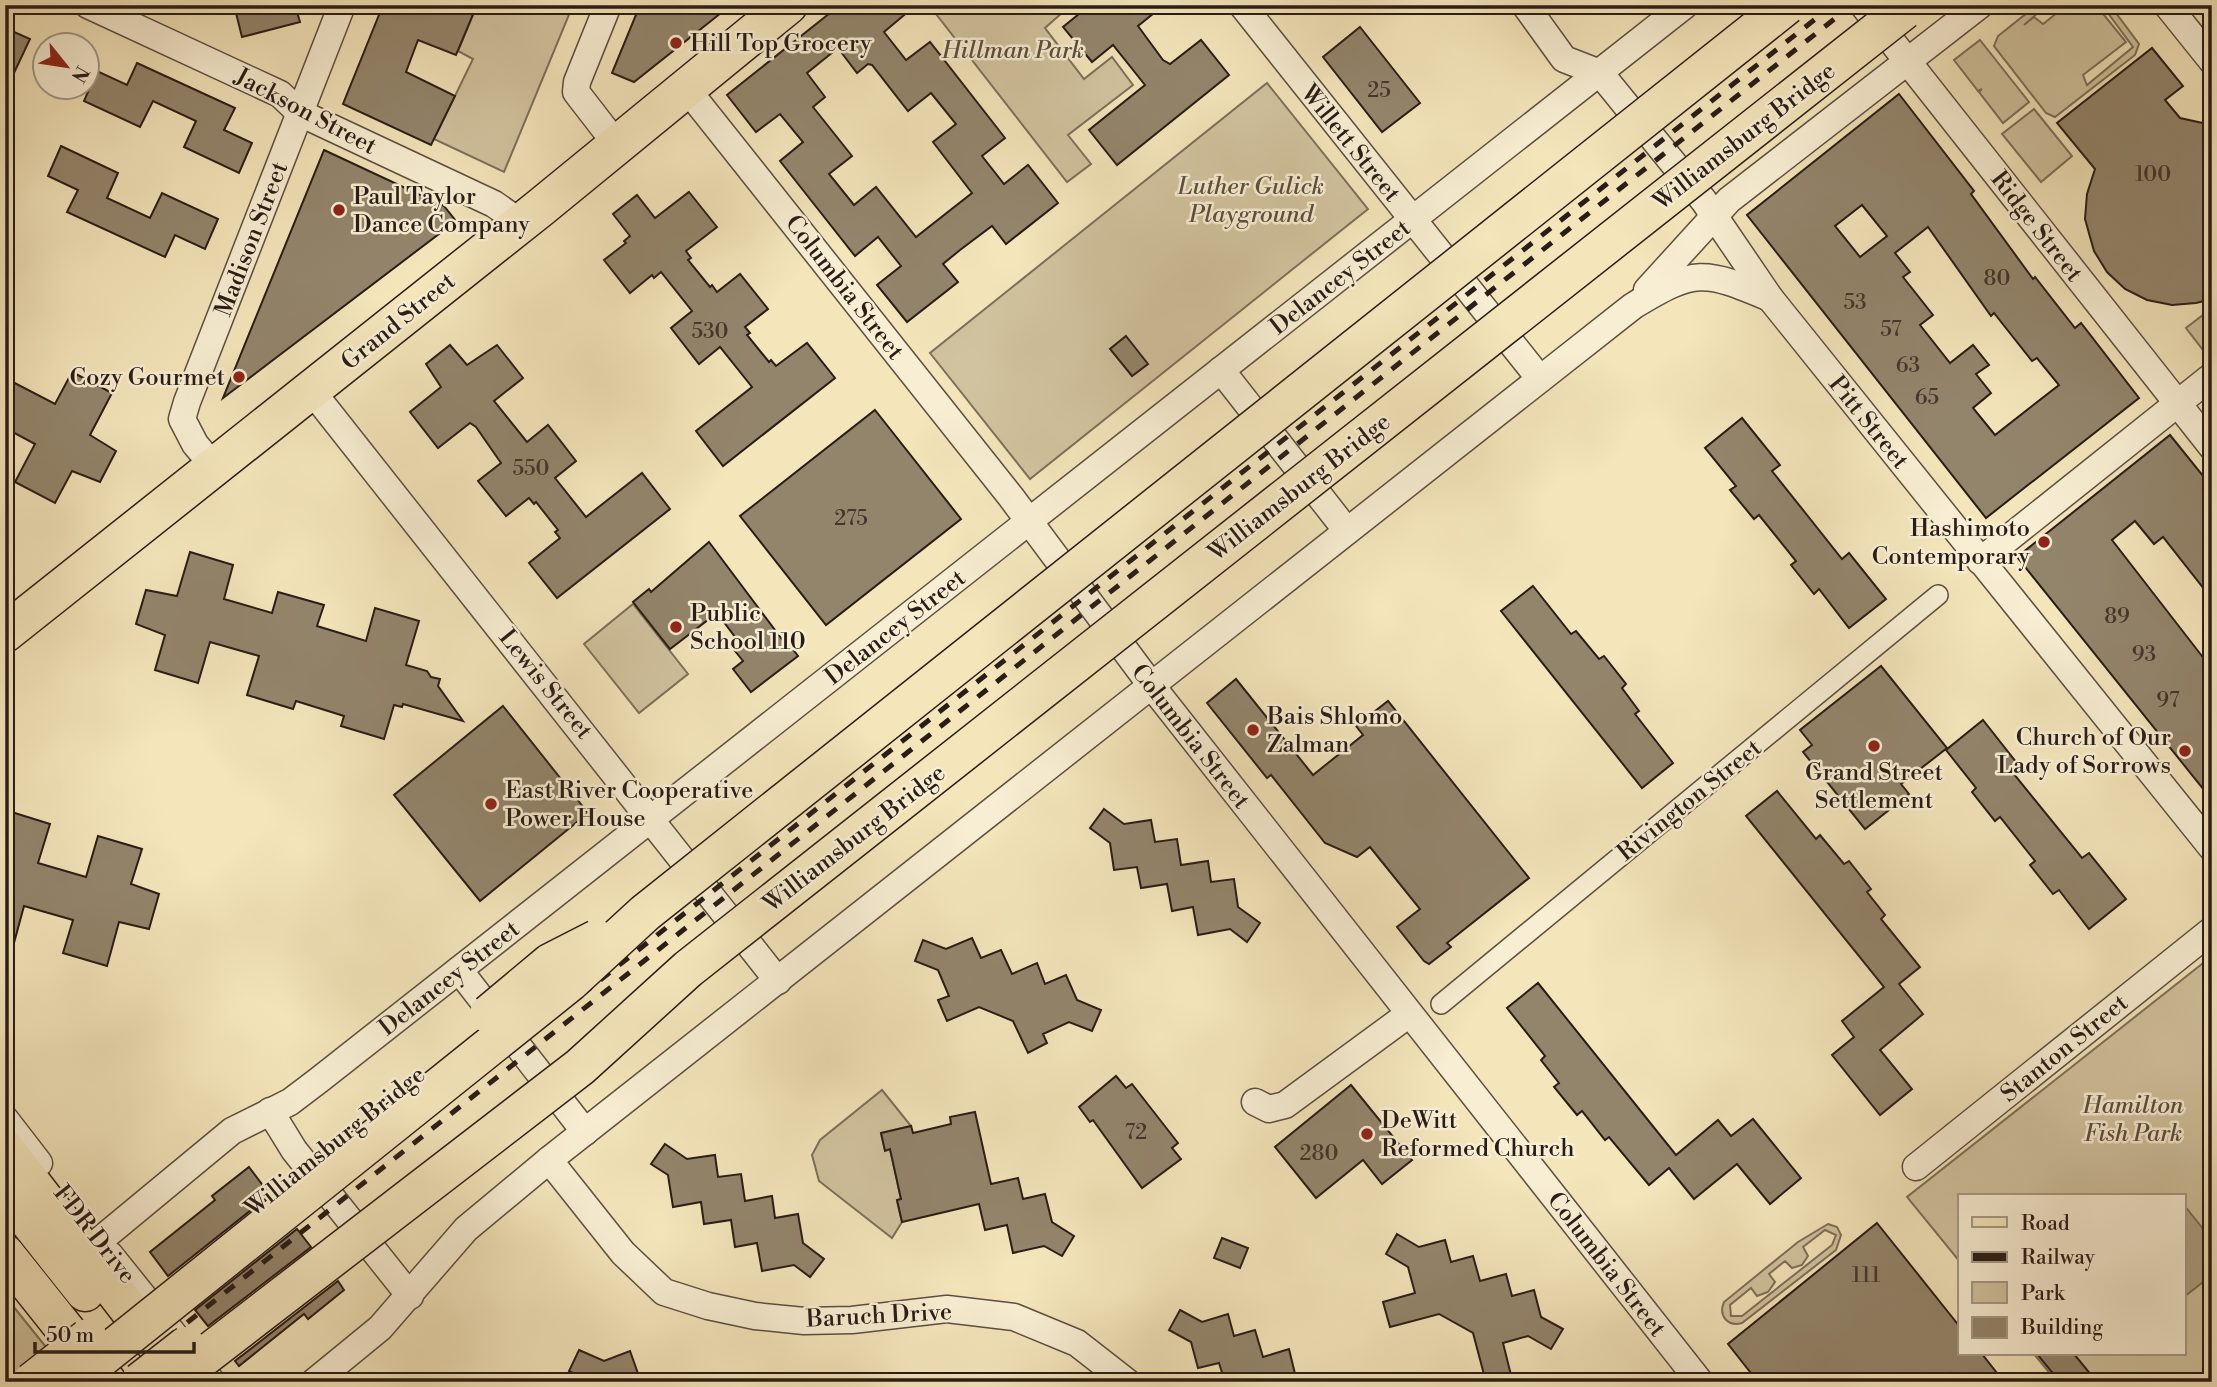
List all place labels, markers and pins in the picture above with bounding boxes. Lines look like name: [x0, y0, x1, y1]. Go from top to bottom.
place label: Hill Top Grocery: [690, 29, 872, 59]
marker: Hill Top Grocery: [668, 35, 684, 51]
place label: Paul Taylor Dance Company: [353, 182, 530, 240]
marker: Paul Taylor Dance Company: [331, 202, 347, 218]
place label: Cozy Gourmet: [70, 363, 225, 393]
marker: Cozy Gourmet: [231, 369, 247, 385]
place label: Hashimoto Contemporary: [1872, 514, 2030, 572]
marker: Hashimoto Contemporary: [2036, 534, 2052, 550]
place label: Public School 110: [690, 599, 806, 657]
marker: Public School 110: [668, 619, 684, 635]
place label: Bais Shlomo Zalman: [1266, 702, 1403, 760]
marker: Bais Shlomo Zalman: [1245, 722, 1261, 738]
place label: Church of Our Lady of Sorrows: [1997, 723, 2171, 781]
marker: Grand Street Settlement: [1866, 738, 1882, 754]
marker: Church of Our Lady of Sorrows: [2177, 743, 2193, 759]
place label: Grand Street Settlement: [1805, 758, 1944, 816]
place label: East River Cooperative Power House: [505, 776, 753, 834]
marker: East River Cooperative Power House: [483, 796, 499, 812]
place label: DeWitt Reformed Church: [1381, 1106, 1575, 1164]
marker: DeWitt Reformed Church: [1359, 1126, 1375, 1142]

